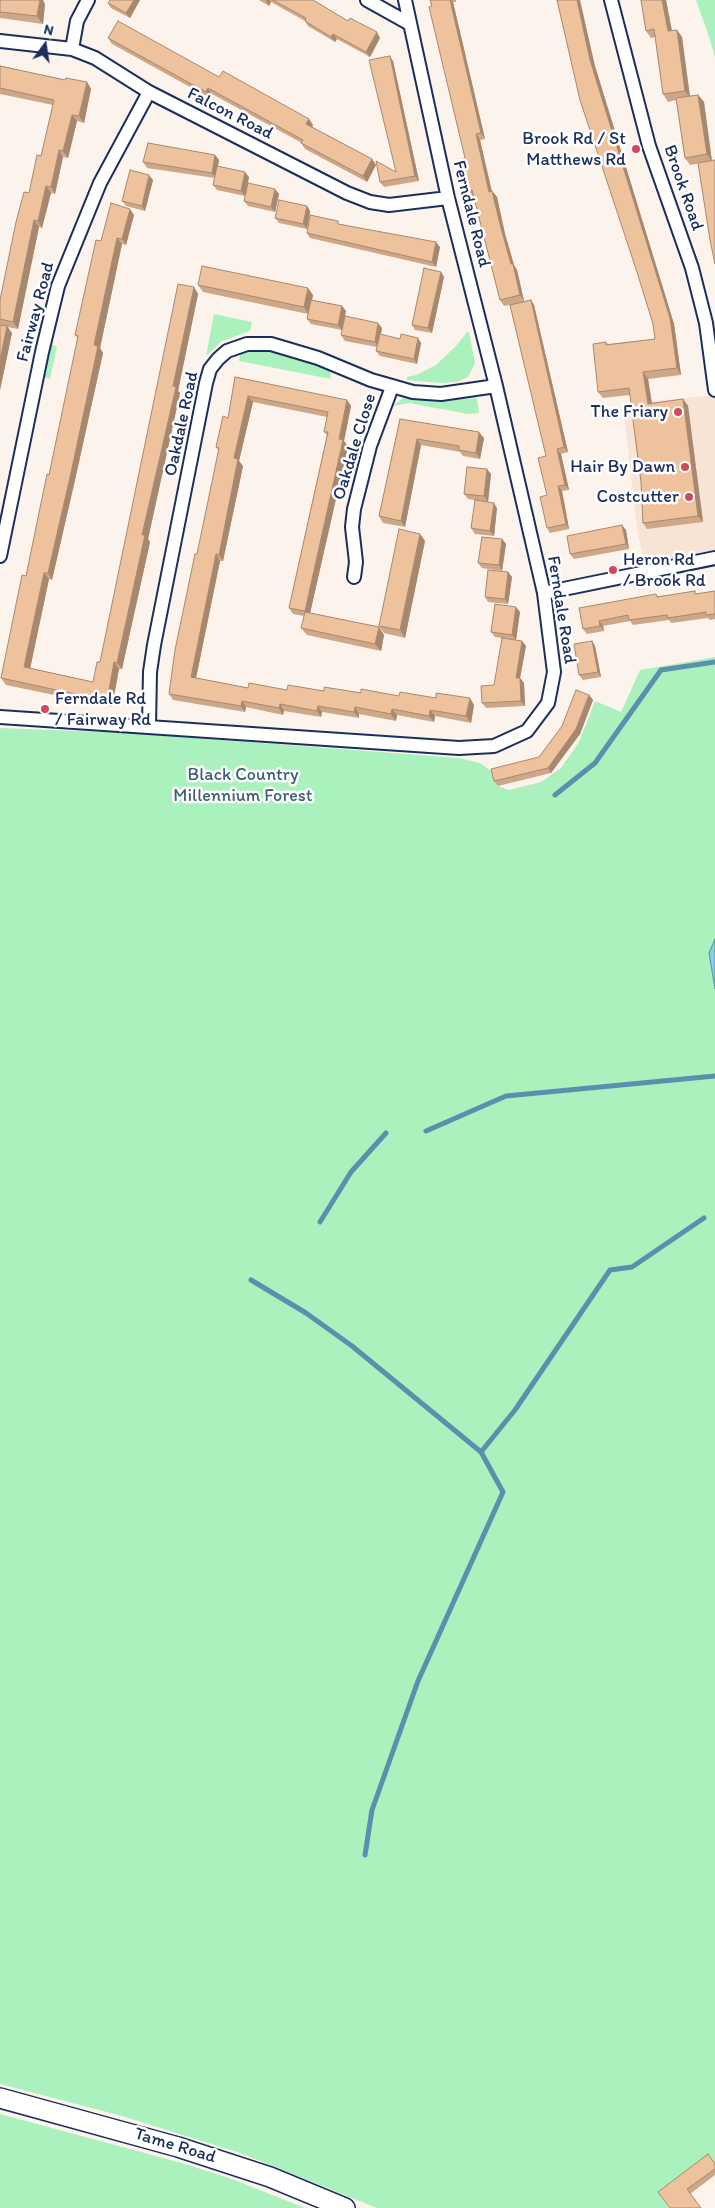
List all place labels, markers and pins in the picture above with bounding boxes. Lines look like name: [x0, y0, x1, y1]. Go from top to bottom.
place label: Brook Rd / St Matthews Rd: [522, 128, 626, 170]
marker: Brook Rd / St Matthews Rd: [630, 143, 642, 155]
place label: The Friary: [591, 401, 668, 423]
marker: The Friary: [672, 406, 684, 418]
place label: Hair By Dawn: [570, 456, 675, 478]
marker: Hair By Dawn: [679, 461, 691, 473]
place label: Costcutter: [597, 486, 679, 508]
marker: Costcutter: [683, 491, 695, 503]
place label: Heron Rd / Brook Rd: [623, 549, 706, 592]
marker: Heron Rd / Brook Rd: [607, 564, 619, 576]
place label: Ferndale Rd / Fairway Rd: [55, 688, 151, 731]
marker: Ferndale Rd / Fairway Rd: [39, 703, 51, 715]

